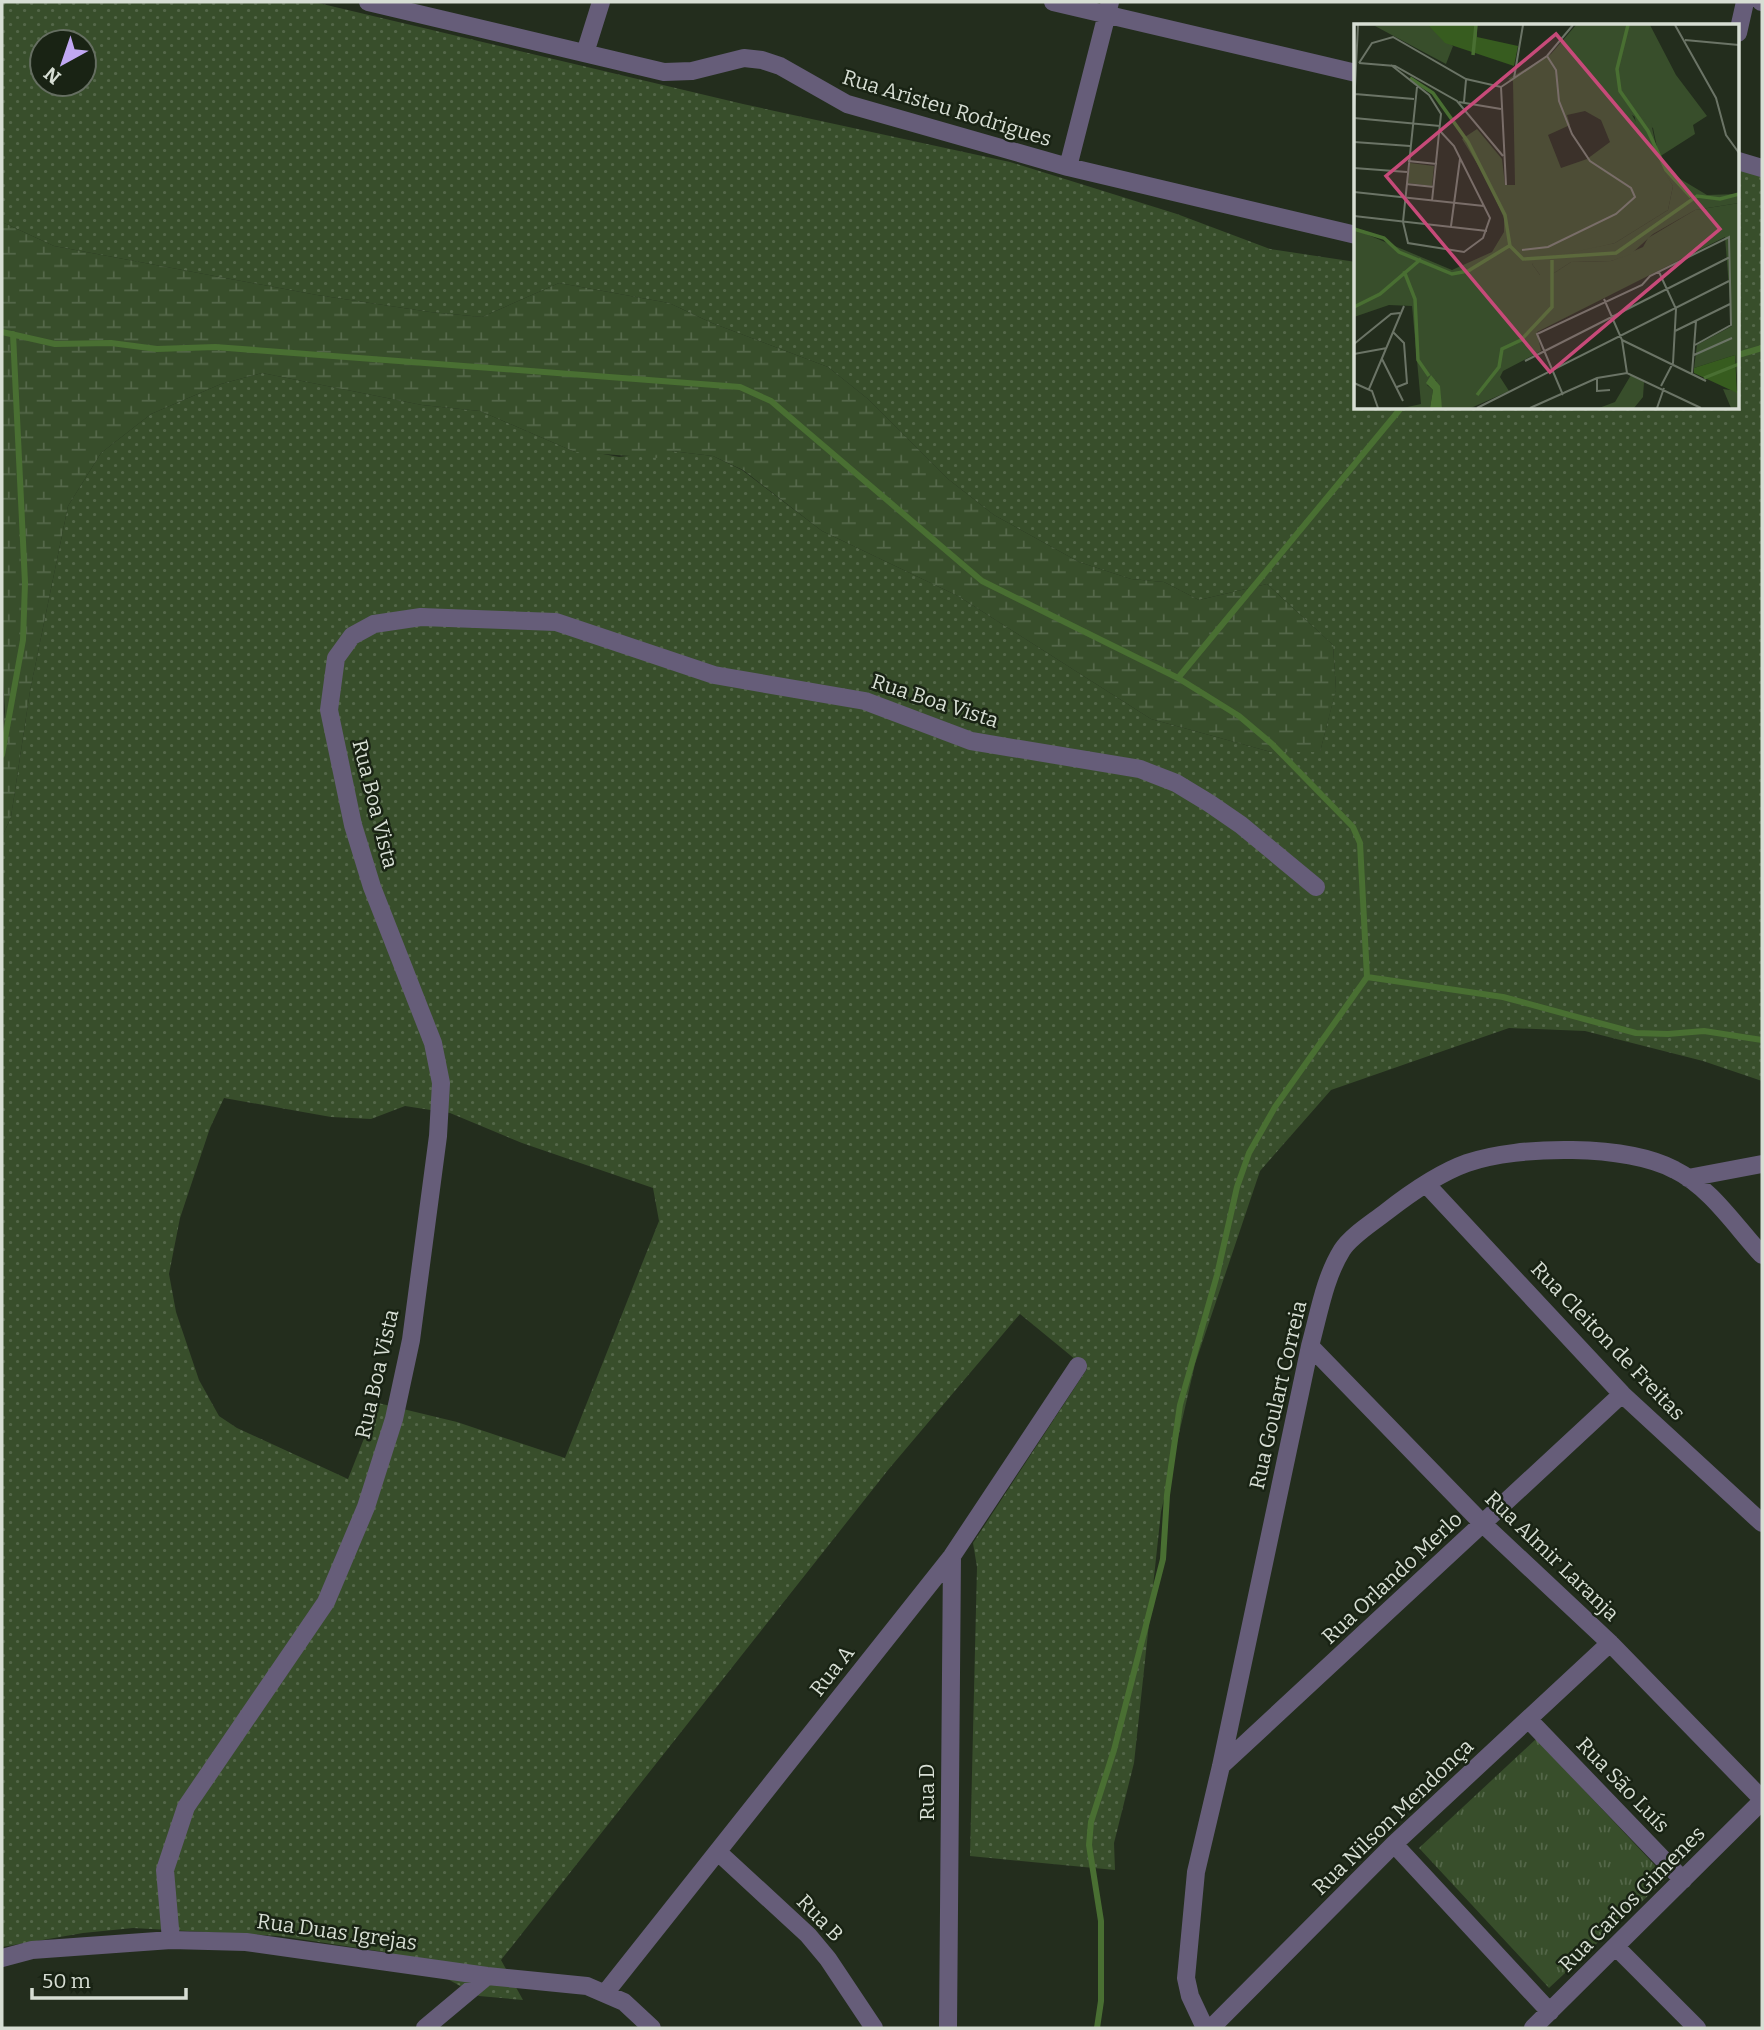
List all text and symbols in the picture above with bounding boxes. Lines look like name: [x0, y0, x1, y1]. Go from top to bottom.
inset map: [1354, 24, 1740, 410]
north arrow: [28, 28, 98, 98]
text: N: [39, 62, 65, 89]
street label: Rua Aristeu Rodrigues: [839, 64, 1055, 152]
street label: Rua Boa Vista: [868, 668, 1002, 734]
street label: Rua Boa Vista: [346, 737, 404, 872]
street label: Rua Cleiton de Freitas: [1525, 1256, 1691, 1426]
street label: Rua Goulart Correia: [1244, 1298, 1312, 1492]
street label: Rua Boa Vista: [349, 1306, 405, 1441]
street label: Rua Almir Laranja: [1480, 1486, 1625, 1627]
street label: Rua Orlando Merlo: [1316, 1506, 1468, 1650]
street label: Rua A: [804, 1640, 860, 1701]
street label: Rua São Luís: [1571, 1732, 1675, 1838]
street label: Rua Nilson Mendonça: [1307, 1733, 1479, 1901]
street label: Rua D: [914, 1763, 940, 1821]
street label: Rua Carlos Gimenes: [1553, 1820, 1711, 1978]
street label: Rua B: [791, 1889, 849, 1947]
street label: Rua Duas Igrejas: [255, 1908, 419, 1956]
scale bar: [32, 1956, 186, 2000]
text: 50 m: [42, 1968, 91, 1994]

